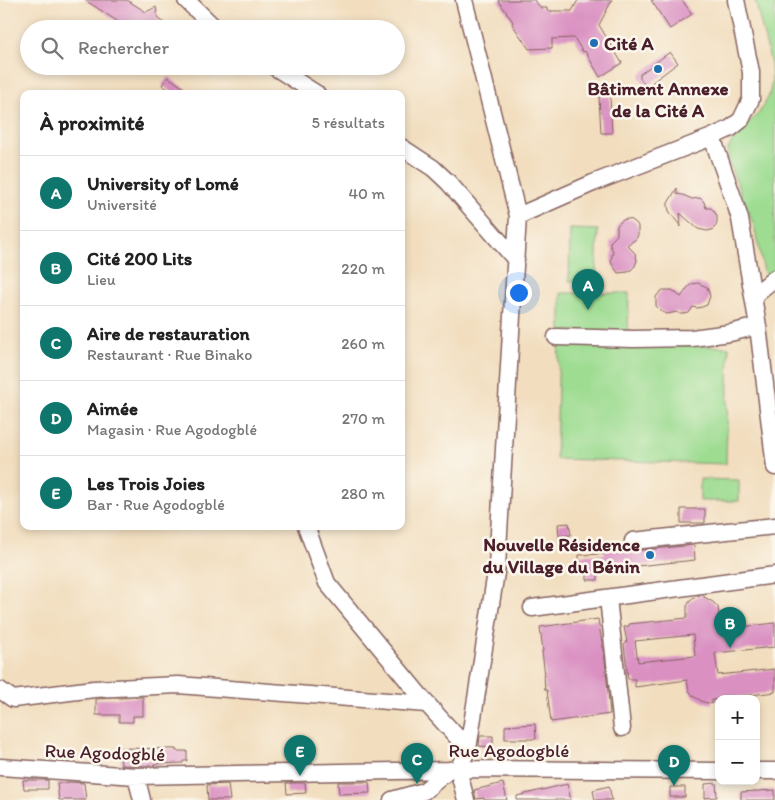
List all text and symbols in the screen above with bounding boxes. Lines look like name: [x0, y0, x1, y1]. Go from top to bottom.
search box: [20, 20, 405, 75]
place label: Cité A: [604, 32, 655, 55]
icon: search: [38, 34, 66, 62]
text: Rechercher: [78, 36, 169, 59]
marker: Cité A: [588, 37, 600, 49]
marker: Bâtiment Annexe de la Cité A: [652, 63, 664, 75]
place label: Bâtiment Annexe de la Cité A: [587, 77, 729, 122]
text: À proximité: [40, 110, 145, 135]
text: 5 résultats: [311, 113, 385, 132]
text: University of Lomé: [87, 172, 239, 195]
text: A: [51, 184, 61, 203]
text: 40 m: [348, 184, 385, 203]
text: Université: [87, 195, 157, 214]
text: Cité 200 Lits: [87, 247, 192, 270]
text: B: [51, 259, 61, 278]
text: 220 m: [341, 259, 385, 278]
pin: A: [572, 269, 604, 310]
text: Lieu: [87, 270, 116, 289]
your location: [506, 280, 532, 306]
text: Aire de restauration: [87, 322, 250, 345]
text: C: [51, 334, 61, 353]
text: 260 m: [341, 334, 385, 353]
text: Restaurant · Rue Binako: [87, 345, 252, 364]
text: Aimée: [87, 397, 138, 420]
text: D: [51, 409, 61, 428]
text: 270 m: [342, 409, 385, 428]
text: Magasin · Rue Agodogblé: [87, 420, 257, 439]
text: Les Trois Joies: [87, 472, 205, 495]
text: E: [52, 484, 60, 503]
text: 280 m: [341, 484, 385, 503]
text: Bar · Rue Agodogblé: [87, 495, 225, 514]
place label: Nouvelle Résidence du Village du Bénin: [482, 533, 640, 578]
marker: Nouvelle Résidence du Village du Bénin: [644, 549, 656, 561]
pin: B: [714, 607, 746, 648]
map controls: [715, 695, 760, 785]
button: +: [715, 695, 760, 740]
pin: E: [284, 735, 316, 776]
street label: Rue Agodogblé: [44, 739, 166, 766]
street label: Rue Agodogblé: [449, 739, 569, 762]
button: −: [715, 740, 760, 785]
pin: C: [401, 743, 433, 784]
pin: D: [658, 745, 690, 786]

